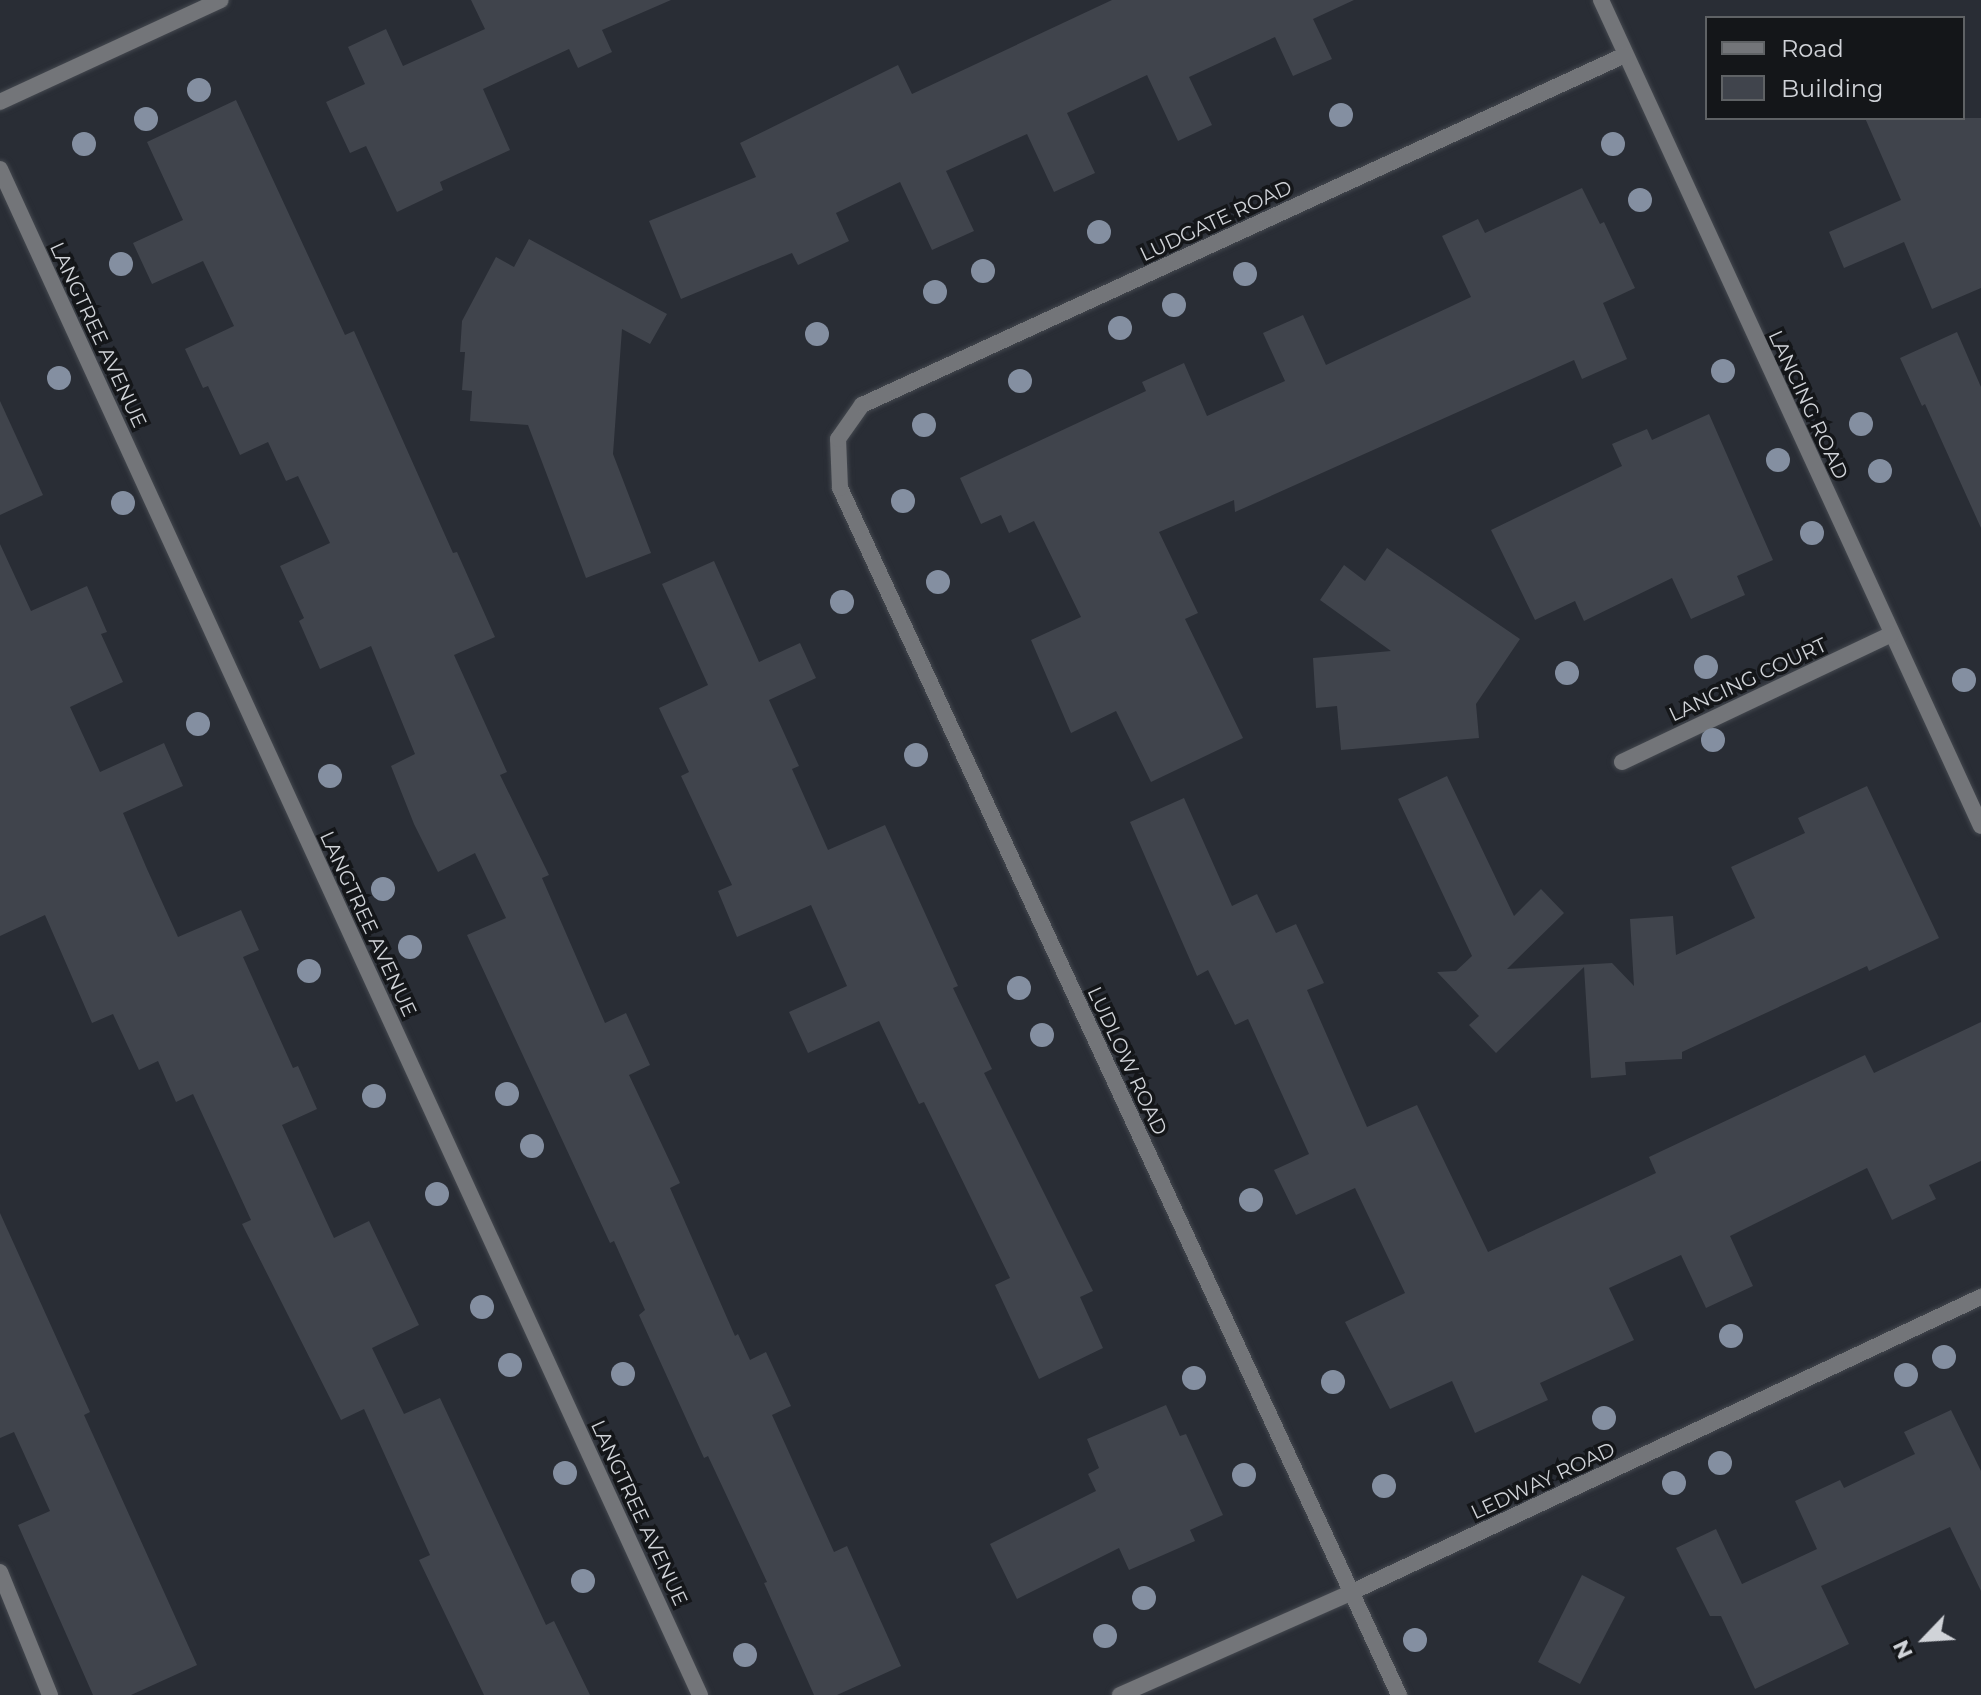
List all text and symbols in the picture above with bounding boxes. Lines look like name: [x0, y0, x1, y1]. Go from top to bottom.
legend: [1705, 16, 1965, 120]
text: Road: [1781, 34, 1844, 63]
text: Building: [1781, 74, 1884, 103]
street label: LUDGATE ROAD: [1136, 175, 1296, 267]
street label: LANGTREE AVENUE: [44, 238, 152, 432]
street label: LANCING ROAD: [1763, 327, 1853, 483]
street label: LANCING COURT: [1665, 633, 1831, 727]
street label: LANGTREE AVENUE: [314, 827, 422, 1021]
street label: LUDLOW ROAD: [1082, 983, 1172, 1139]
street label: LANGTREE AVENUE: [585, 1416, 693, 1610]
street label: LEDWAY ROAD: [1467, 1437, 1619, 1525]
north arrow: [1885, 1599, 1965, 1679]
text: N: [1887, 1636, 1919, 1663]

